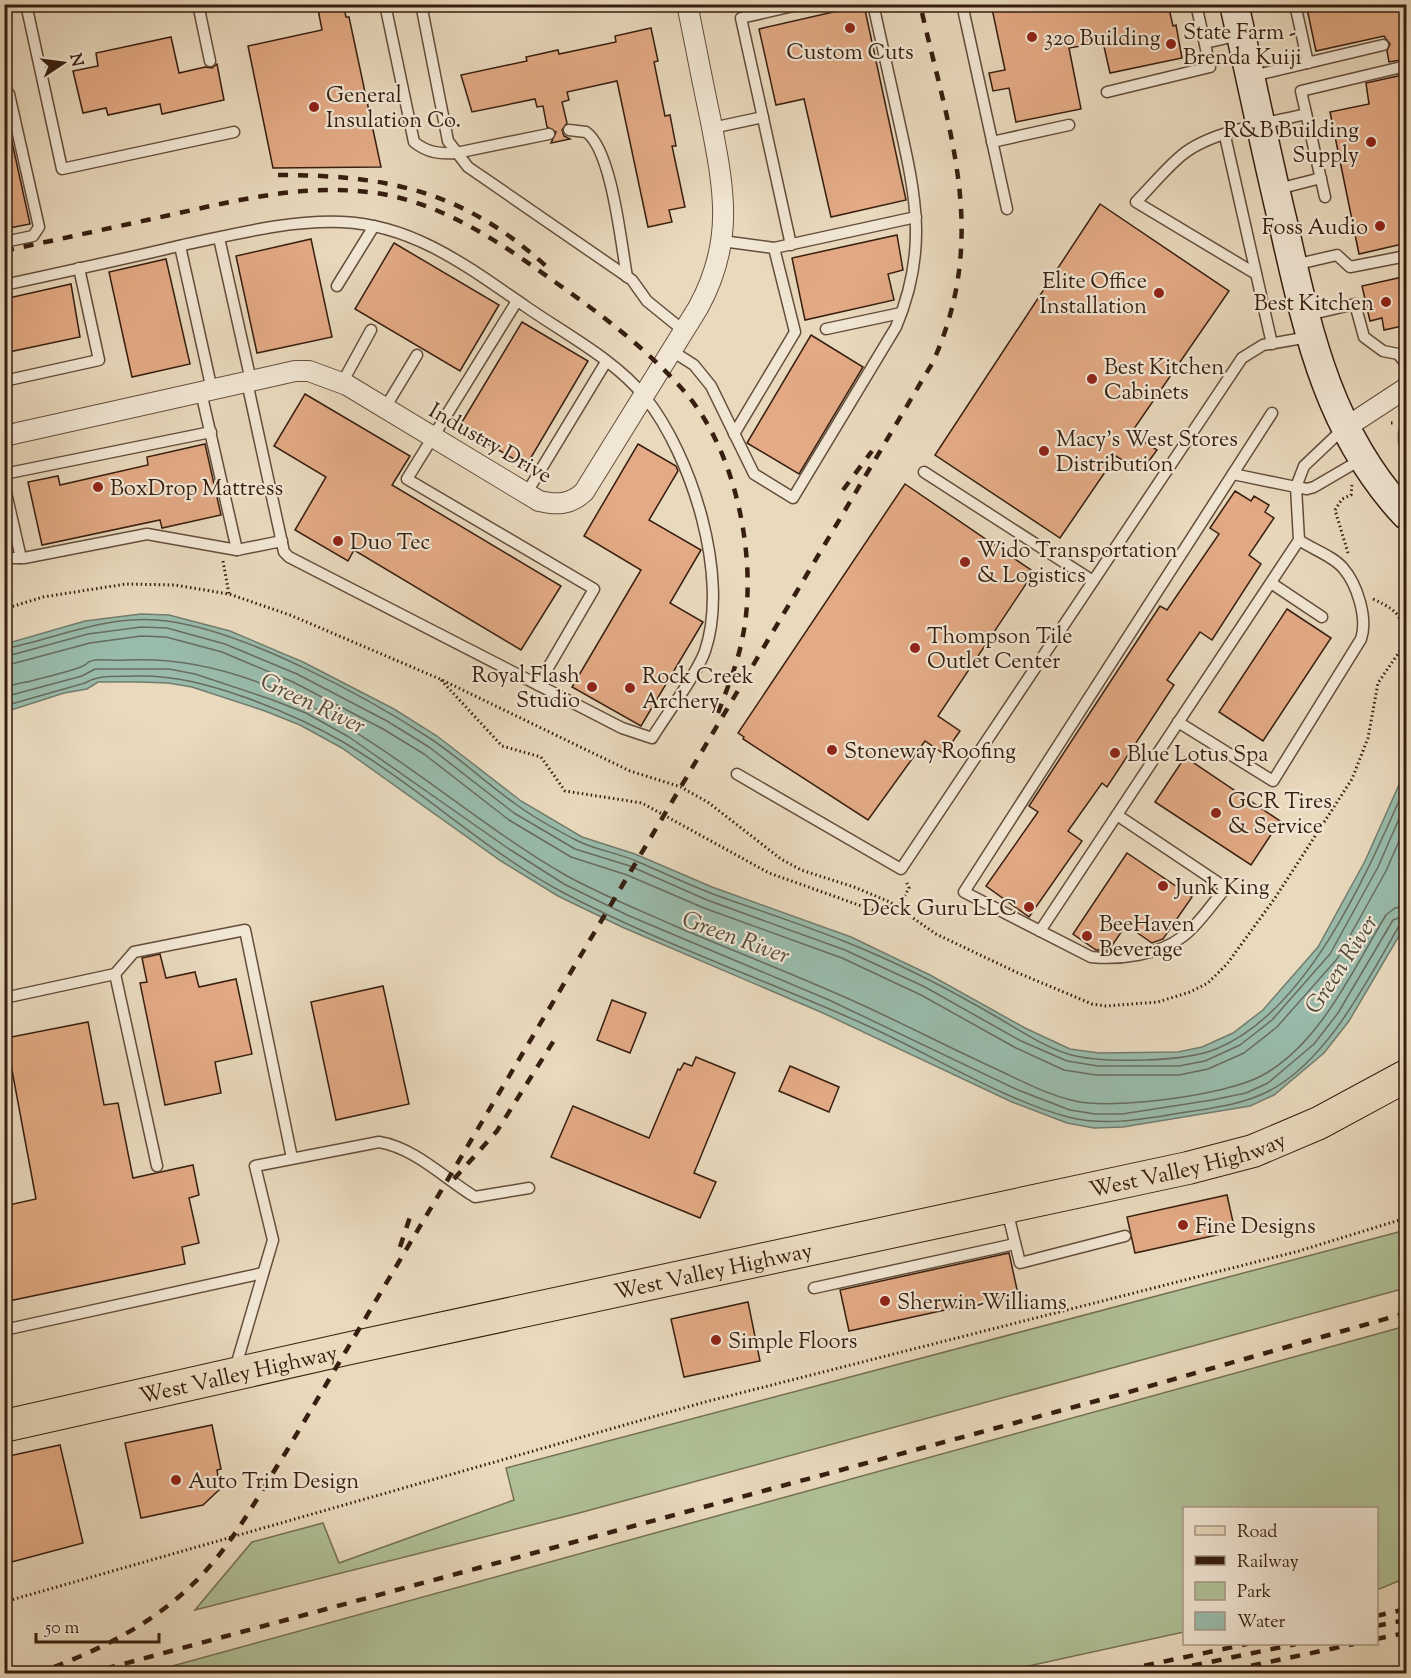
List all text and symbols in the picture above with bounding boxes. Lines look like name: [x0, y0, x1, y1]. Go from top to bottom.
place label: State Farm - Brenda Kuiji: [1183, 18, 1302, 75]
marker: Custom Cuts: [843, 21, 857, 35]
place label: 320 Building: [1044, 24, 1161, 56]
marker: 320 Building: [1025, 30, 1039, 44]
north arrow: [33, 33, 93, 93]
marker: State Farm - Brenda Kuiji: [1164, 37, 1178, 51]
place label: Custom Cuts: [786, 38, 914, 70]
text: N: [63, 51, 88, 69]
place label: General Insulation Co.: [326, 81, 461, 138]
marker: General Insulation Co.: [307, 100, 321, 114]
place label: R&B Building Supply: [1223, 116, 1359, 173]
marker: R&B Building Supply: [1364, 135, 1378, 149]
place label: Foss Audio: [1262, 213, 1368, 245]
marker: Foss Audio: [1373, 219, 1387, 233]
place label: Elite Office Installation: [1040, 267, 1147, 324]
marker: Elite Office Installation: [1152, 286, 1166, 300]
place label: Best Kitchen: [1254, 289, 1374, 321]
marker: Best Kitchen: [1379, 295, 1393, 309]
place label: Best Kitchen Cabinets: [1104, 353, 1224, 410]
marker: Best Kitchen Cabinets: [1085, 372, 1099, 386]
street label: Industry Drive: [422, 396, 557, 493]
place label: Macy's West Stores Distribution: [1056, 425, 1238, 482]
marker: Macy's West Stores Distribution: [1037, 444, 1051, 458]
place label: BoxDrop Mattress: [110, 474, 283, 506]
marker: BoxDrop Mattress: [91, 480, 105, 494]
place label: Duo Tec: [350, 528, 431, 560]
marker: Duo Tec: [331, 534, 345, 548]
place label: Wido Transportation & Logistics: [977, 536, 1177, 593]
marker: Wido Transportation & Logistics: [958, 555, 972, 569]
place label: Thompson Tile Outlet Center: [927, 622, 1073, 679]
marker: Thompson Tile Outlet Center: [908, 641, 922, 655]
place label: Royal Flash Studio: [471, 661, 580, 718]
place label: Rock Creek Archery: [642, 662, 754, 719]
water label: Green River: [254, 666, 371, 744]
marker: Royal Flash Studio: [585, 680, 599, 694]
marker: Rock Creek Archery: [623, 681, 637, 695]
place label: Stoneway Roofing: [844, 737, 1016, 769]
place label: Blue Lotus Spa: [1127, 740, 1268, 772]
marker: Stoneway Roofing: [825, 743, 839, 757]
marker: Blue Lotus Spa: [1108, 746, 1122, 760]
place label: GCR Tires & Service: [1228, 787, 1332, 844]
marker: GCR Tires & Service: [1209, 806, 1223, 820]
place label: Junk King: [1174, 873, 1270, 905]
marker: Junk King: [1156, 879, 1170, 893]
place label: Deck Guru LLC: [862, 894, 1017, 926]
marker: Deck Guru LLC: [1022, 900, 1036, 914]
water label: Green River: [677, 904, 794, 974]
water label: Green River: [1298, 908, 1388, 1022]
place label: BeeHaven Beverage: [1099, 910, 1195, 967]
marker: BeeHaven Beverage: [1080, 929, 1094, 943]
street label: West Valley Highway: [1087, 1126, 1292, 1208]
place label: Fine Designs: [1195, 1212, 1316, 1244]
marker: Fine Designs: [1176, 1218, 1190, 1232]
street label: West Valley Highway: [612, 1236, 816, 1310]
place label: Sherwin-Williams: [897, 1288, 1067, 1320]
marker: Sherwin-Williams: [878, 1294, 892, 1308]
place label: Simple Floors: [728, 1327, 857, 1359]
marker: Simple Floors: [709, 1333, 723, 1347]
street label: West Valley Highway: [137, 1338, 341, 1414]
place label: Auto Trim Design: [188, 1467, 359, 1499]
marker: Auto Trim Design: [169, 1473, 183, 1487]
legend: [1183, 1507, 1378, 1645]
text: Road: [1237, 1520, 1277, 1546]
text: Railway: [1237, 1550, 1299, 1576]
text: Park: [1237, 1580, 1272, 1606]
scale bar: [36, 1606, 159, 1644]
text: Water: [1237, 1610, 1286, 1636]
text: 50 m: [44, 1616, 80, 1642]

